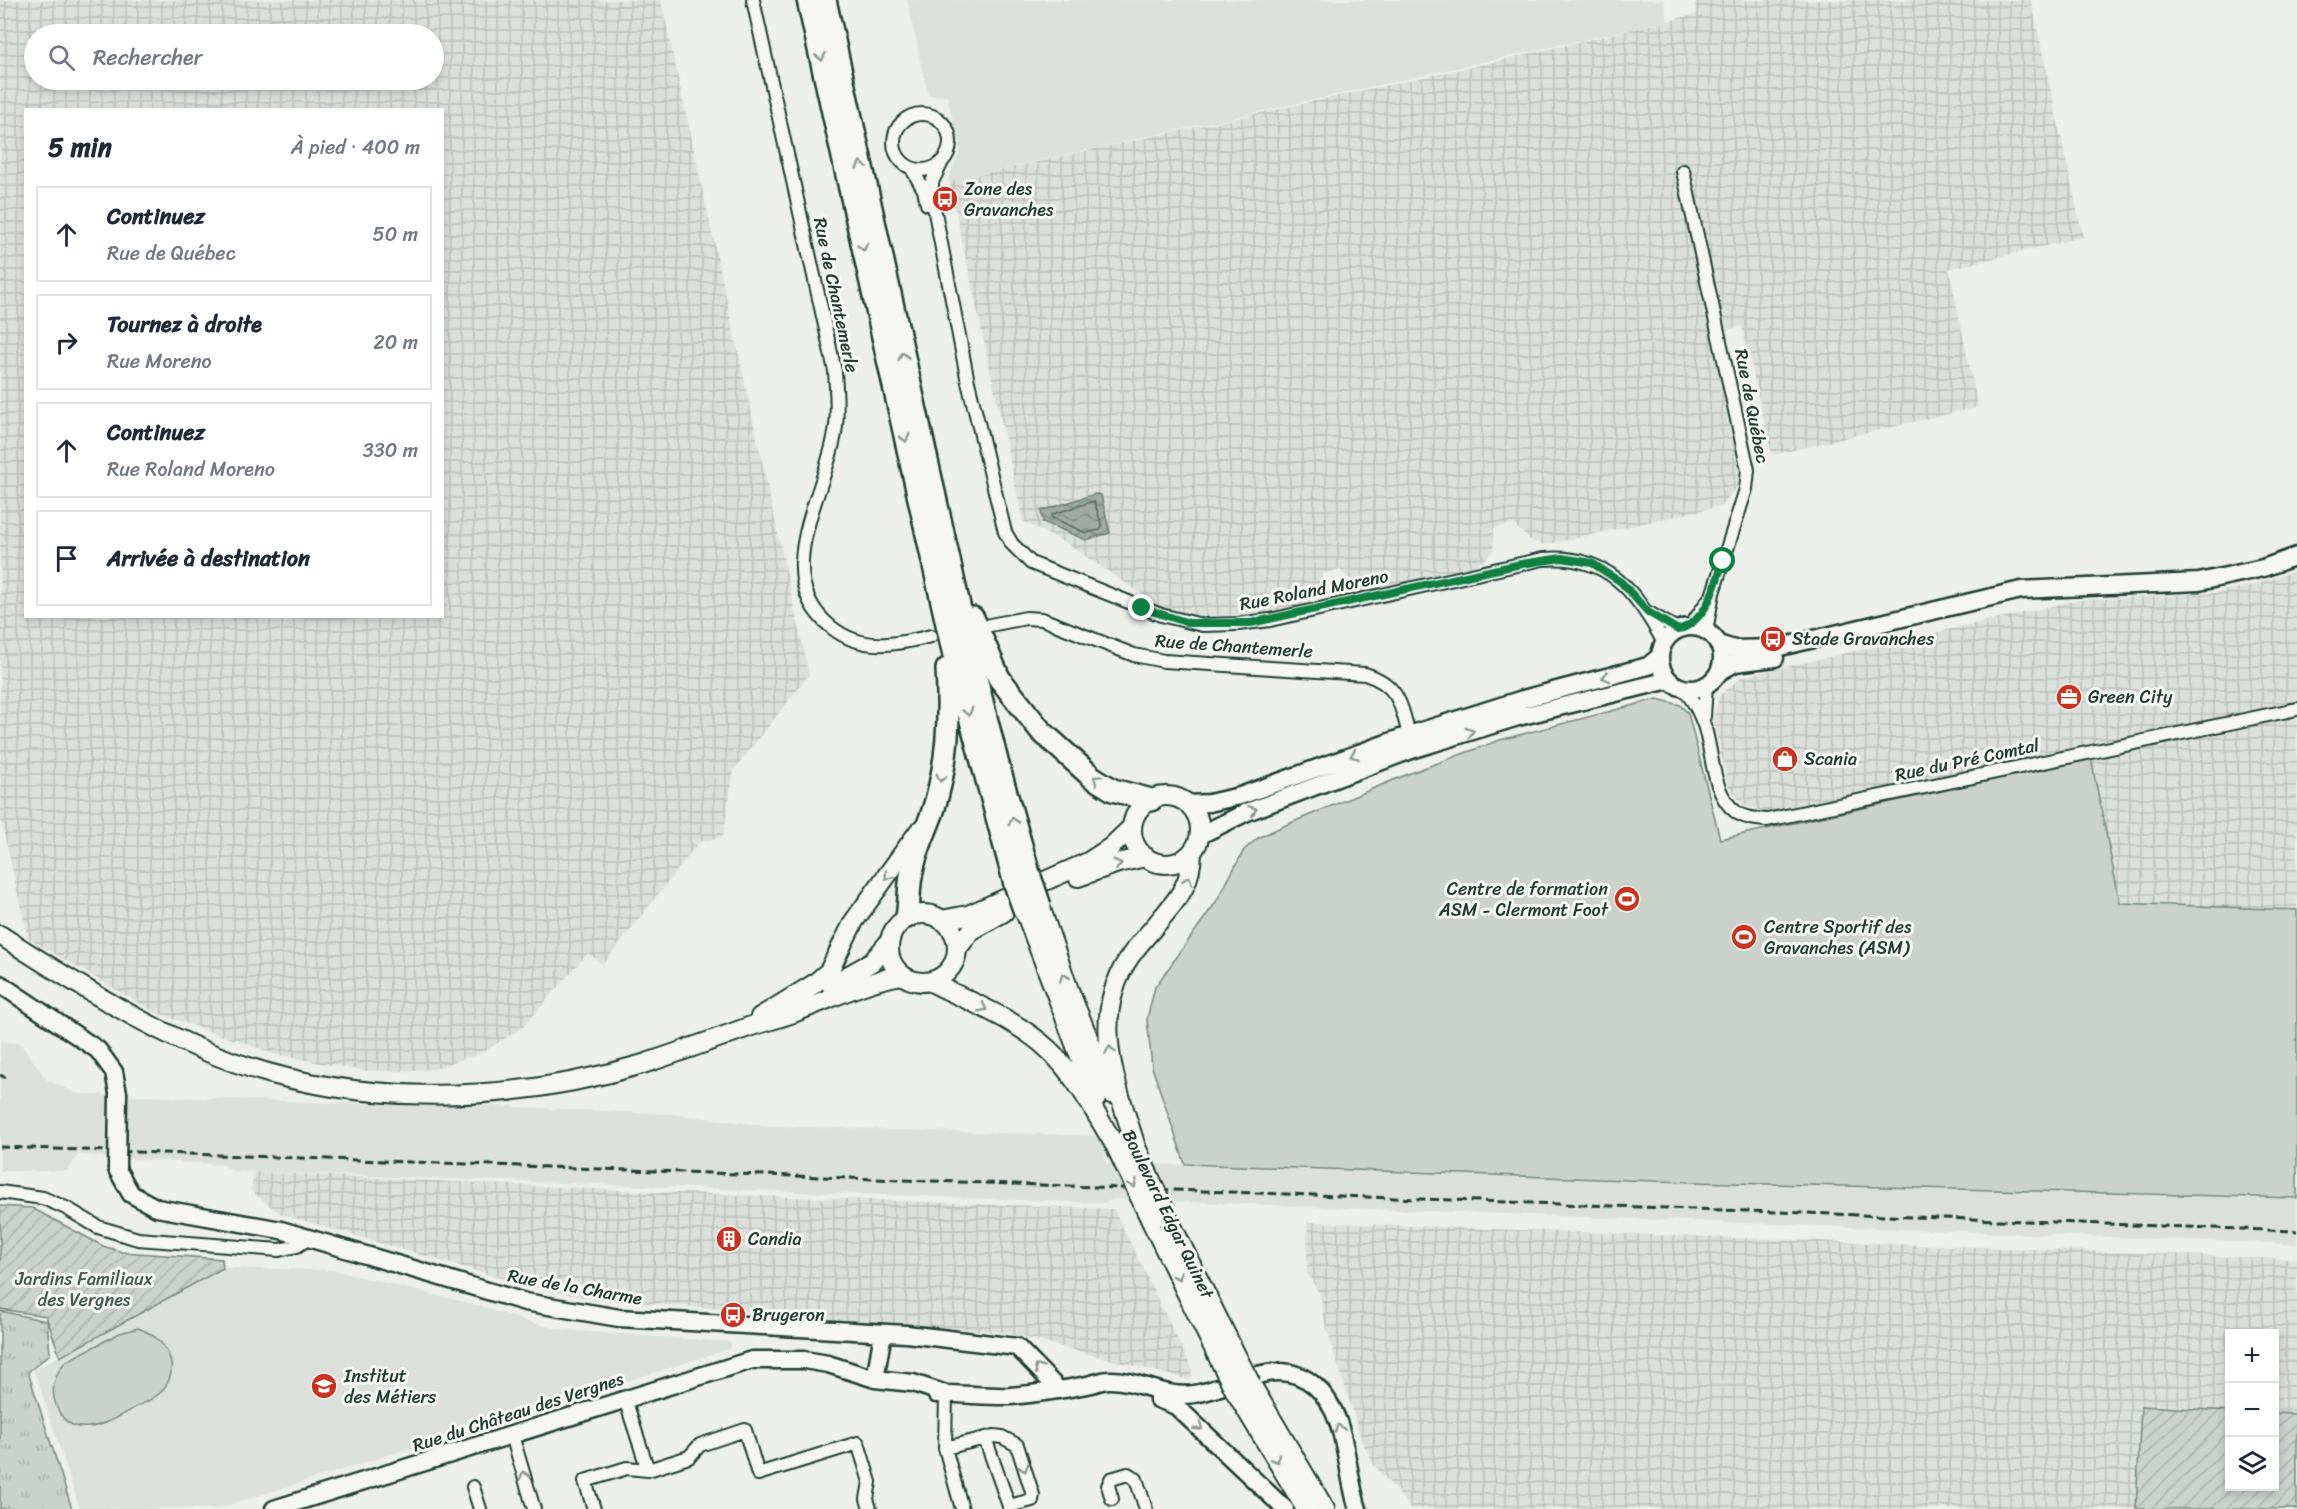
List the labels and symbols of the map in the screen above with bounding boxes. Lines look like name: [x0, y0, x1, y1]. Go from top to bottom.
one-way arrow: [813, 52, 826, 62]
one-way arrow: [855, 160, 868, 170]
place label: Zone des Gravanches: [964, 173, 1054, 226]
bus stop icon: Zone des Gravanches: [930, 184, 960, 214]
street label: Rue de Chantemerle: [804, 214, 868, 376]
one-way arrow: [856, 242, 869, 252]
street label: Rue de Québec: [1725, 346, 1779, 466]
one-way arrow: [897, 351, 910, 361]
one-way arrow: [898, 433, 911, 443]
route start: [1709, 547, 1735, 573]
street label: Rue Roland Moreno: [1237, 560, 1391, 620]
route end: [1128, 594, 1154, 620]
place label: Stade Gravanches: [1792, 623, 1935, 655]
bus stop icon: Stade Gravanches: [1758, 624, 1788, 654]
street label: Rue de Chantemerle: [1154, 625, 1314, 667]
one-way arrow: [1601, 670, 1612, 682]
place label: Green City: [2088, 681, 2173, 713]
office icon: Green City: [2054, 682, 2084, 712]
one-way arrow: [960, 707, 973, 717]
one-way arrow: [1464, 727, 1475, 739]
street label: Rue du Pré Comtal: [1892, 729, 2043, 791]
place label: Scania: [1804, 743, 1857, 775]
shop icon: Scania: [1770, 744, 1800, 774]
one-way arrow: [1349, 747, 1360, 760]
one-way arrow: [936, 772, 949, 782]
one-way arrow: [1092, 775, 1103, 786]
one-way arrow: [1247, 805, 1258, 817]
one-way arrow: [1008, 816, 1021, 826]
one-way arrow: [1113, 858, 1123, 871]
one-way arrow: [884, 869, 895, 880]
place label: Centre de formation ASM - Clermont Foot: [1438, 873, 1609, 926]
one-way arrow: [1181, 876, 1193, 887]
sports icon: Centre de formation ASM - Clermont Foot: [1612, 884, 1642, 914]
place label: Centre Sportif des Gravanches (ASM): [1764, 911, 1912, 964]
sports icon: Centre Sportif des Gravanches (ASM): [1729, 922, 1759, 952]
one-way arrow: [1059, 972, 1072, 983]
one-way arrow: [976, 1001, 987, 1013]
one-way arrow: [1104, 1046, 1116, 1055]
street label: Boulevard Edgar Quinet: [1113, 1124, 1223, 1305]
one-way arrow: [1126, 1178, 1138, 1189]
place label: Candia: [748, 1223, 801, 1255]
building icon: Candia: [714, 1224, 744, 1254]
street label: Rue de la Charme: [505, 1259, 645, 1315]
park label: Jardins Familiaux des Vergnes: [14, 1263, 154, 1316]
one-way arrow: [1171, 1269, 1182, 1280]
place label: Brugeron: [752, 1299, 825, 1331]
bus stop icon: Brugeron: [718, 1300, 748, 1330]
place label: Institut des Métiers: [343, 1360, 437, 1413]
street label: Rue du Château des Vergnes: [408, 1363, 628, 1461]
one-way arrow: [1035, 1364, 1046, 1375]
school or university icon: Institut des Métiers: [309, 1371, 339, 1401]
one-way arrow: [1193, 1420, 1203, 1431]
one-way arrow: [1334, 1423, 1346, 1434]
one-way arrow: [1268, 1453, 1280, 1463]
one-way arrow: [1017, 1462, 1030, 1473]
one-way arrow: [519, 1470, 531, 1481]

